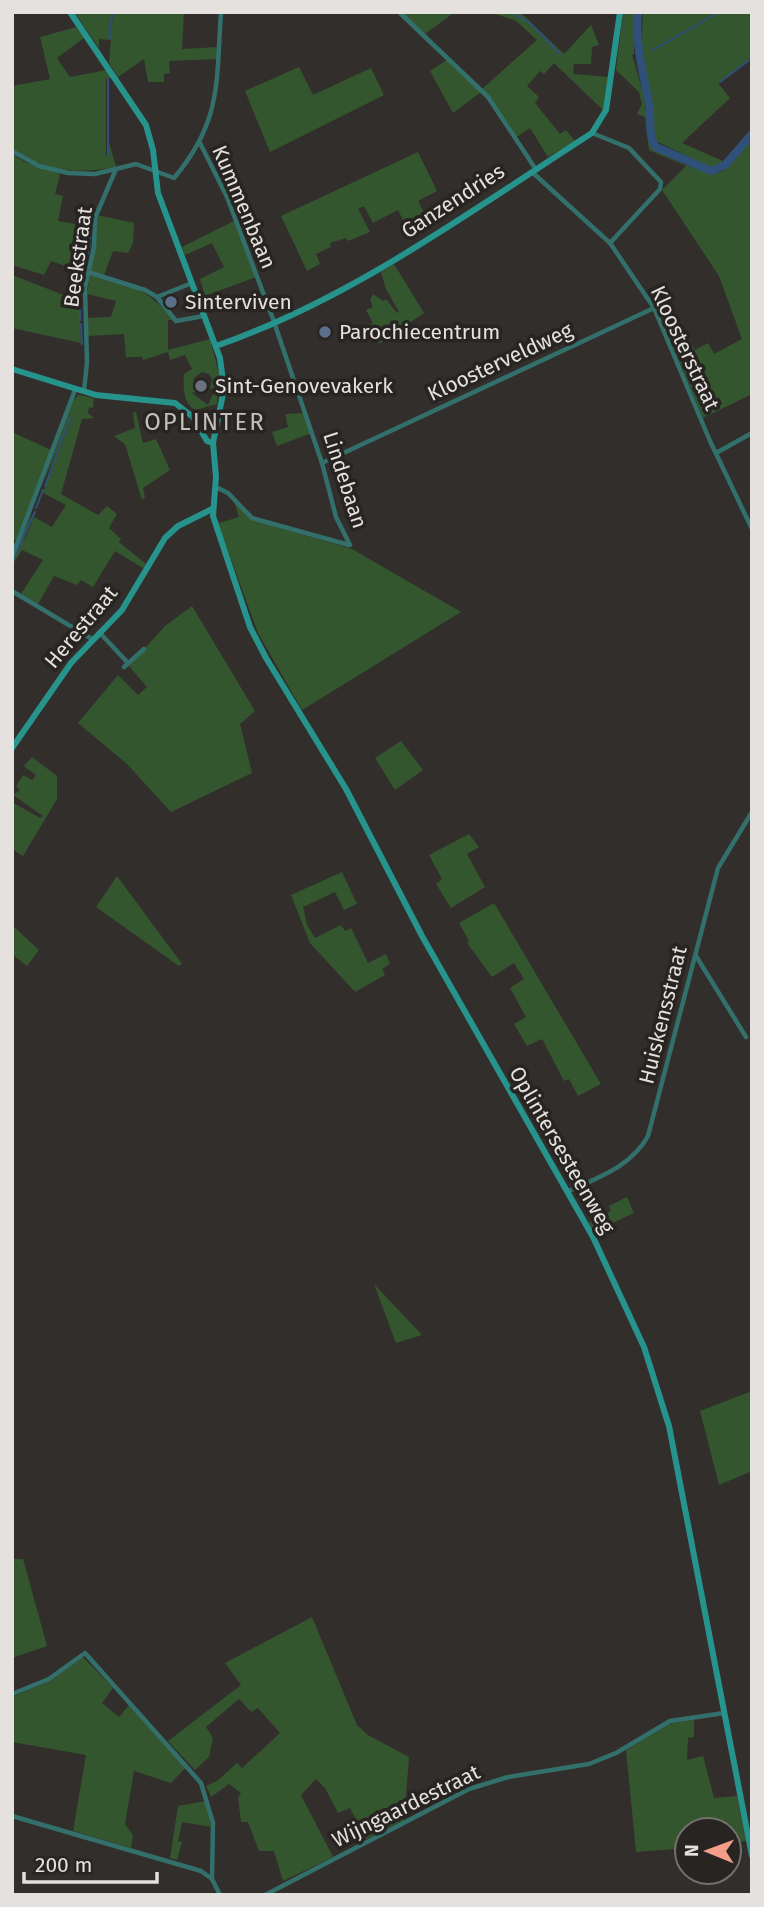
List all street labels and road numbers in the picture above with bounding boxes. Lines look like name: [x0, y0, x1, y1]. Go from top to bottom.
street label: Kummenbaan: [206, 141, 282, 273]
street label: Ganzendries: [397, 158, 510, 244]
street label: Beekstraat: [58, 205, 98, 309]
street label: Kloosterstraat: [645, 282, 725, 415]
street label: Kloosterveldweg: [423, 317, 577, 407]
street label: Lindebaan: [317, 428, 373, 532]
street label: Herestraat: [39, 580, 123, 674]
street label: Huiskensstraat: [633, 943, 693, 1087]
street label: Oplintersesteenweg: [504, 1062, 621, 1238]
street label: Wijngaardestraat: [328, 1759, 485, 1853]

